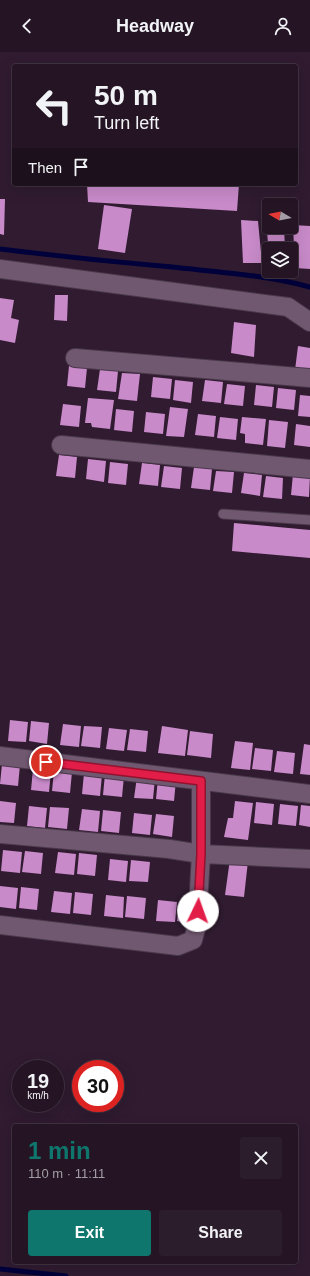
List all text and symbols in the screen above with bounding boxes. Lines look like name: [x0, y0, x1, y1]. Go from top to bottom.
icon: back: [16, 15, 38, 37]
icon: person: [272, 15, 294, 37]
text: Headway: [116, 16, 194, 36]
icon: left: [28, 80, 80, 132]
text: 50 m: [94, 80, 158, 111]
text: Turn left: [94, 113, 159, 133]
icon: arrive: [70, 156, 92, 178]
text: Then: [28, 159, 62, 176]
north arrow: [262, 198, 298, 234]
map controls: [262, 198, 298, 278]
button: layers: [262, 242, 298, 278]
pin: [29, 745, 63, 779]
icon: arrive: [35, 751, 57, 773]
position arrow: [177, 890, 219, 932]
speed limit sign: 30: [72, 1060, 124, 1112]
text: 19: [27, 1070, 49, 1092]
text: km/h: [27, 1090, 49, 1101]
text: 1 min: [28, 1137, 91, 1164]
button: close: [240, 1137, 282, 1179]
text: 110 m · 11:11: [28, 1166, 105, 1181]
button: Exit: [28, 1210, 151, 1256]
button: Share: [159, 1210, 282, 1256]

